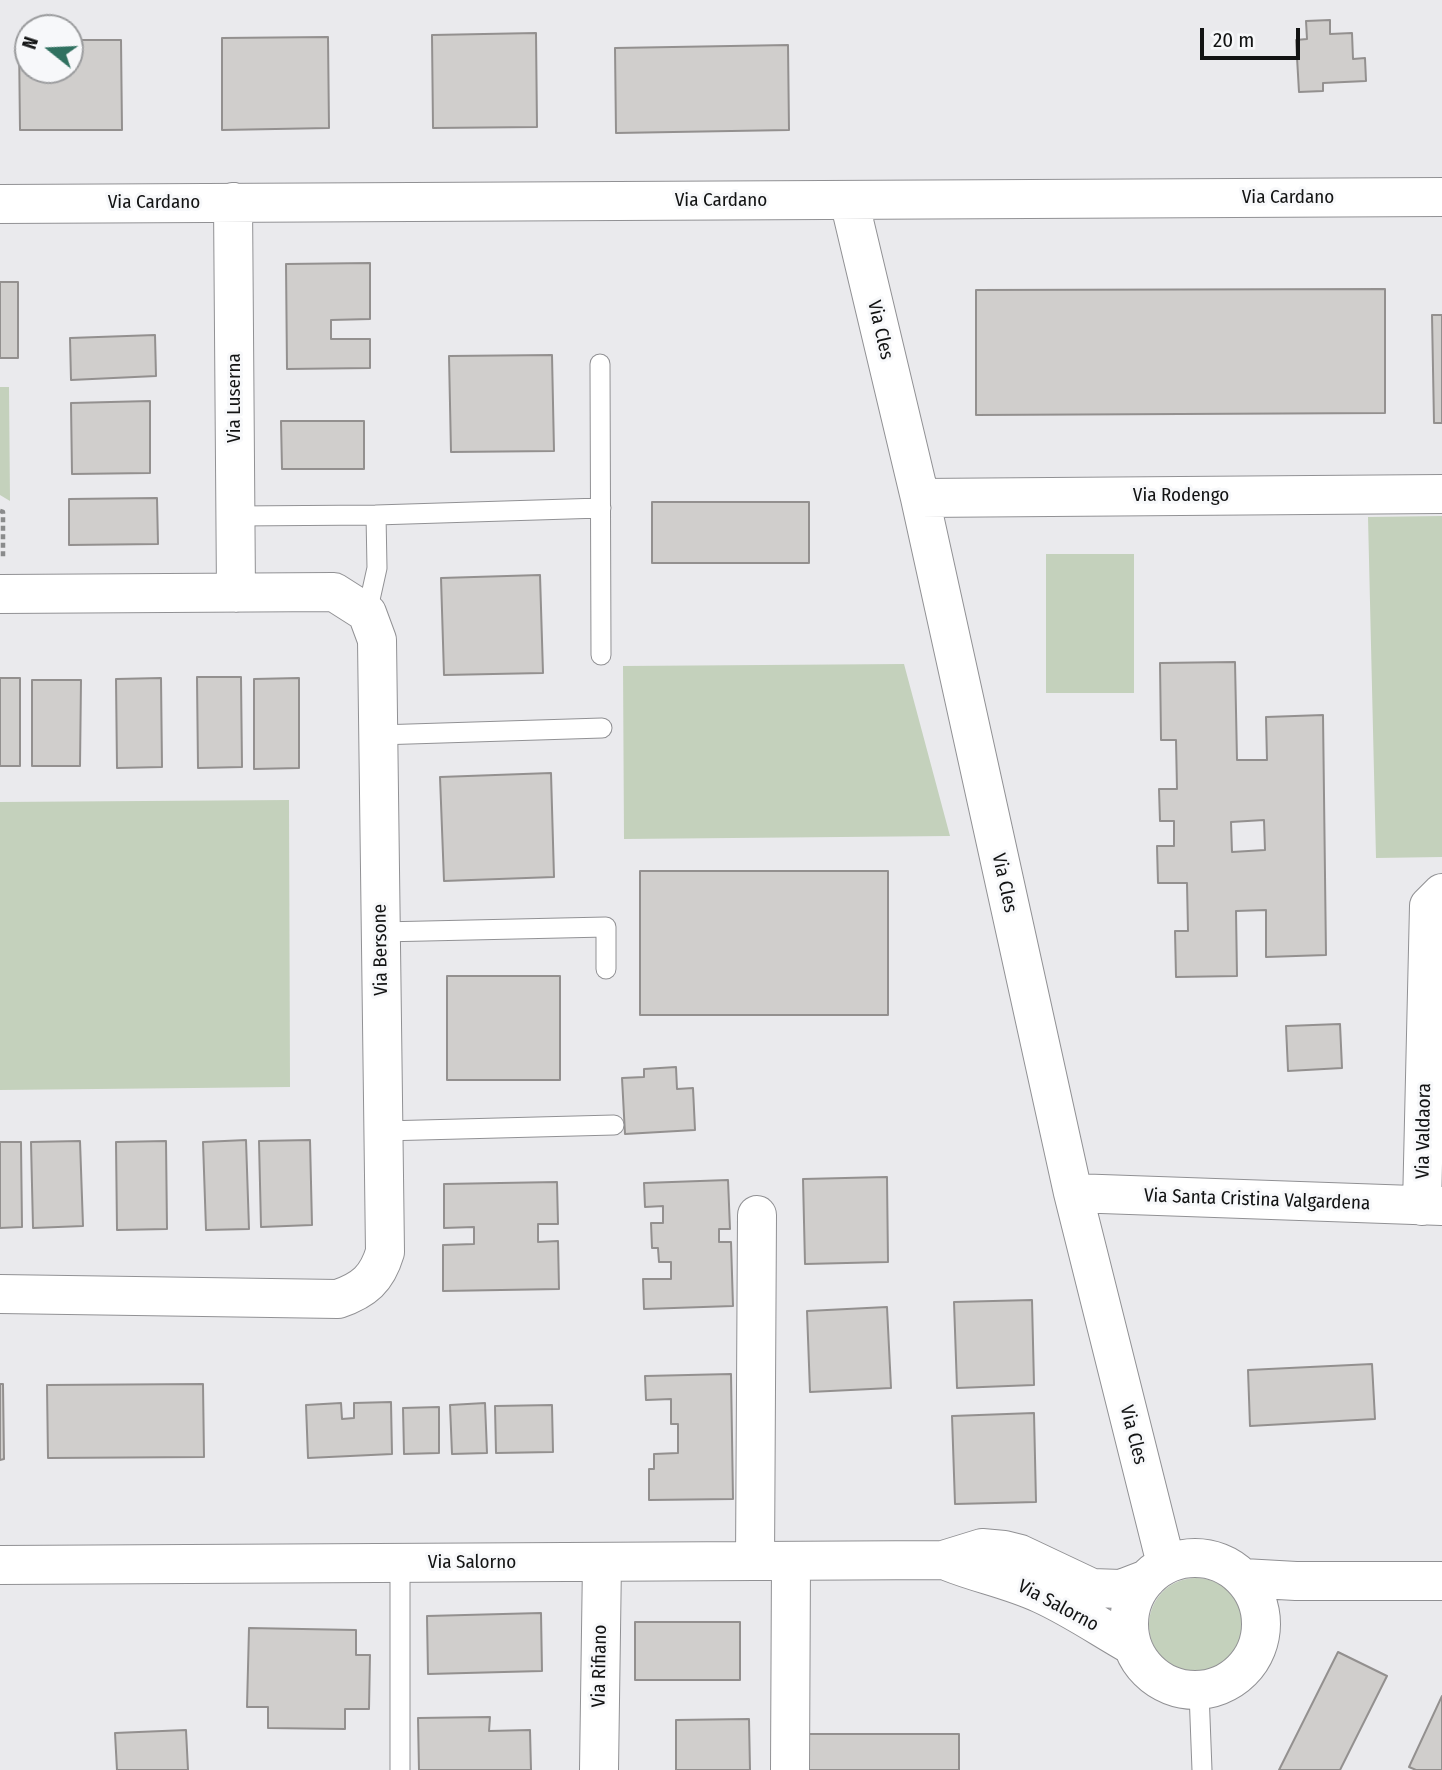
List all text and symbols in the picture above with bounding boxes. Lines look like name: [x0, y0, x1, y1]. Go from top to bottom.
north arrow: [14, 14, 84, 84]
scale bar: [1204, 14, 1304, 58]
text: 20 m: [1213, 27, 1254, 53]
text: N: [18, 34, 43, 52]
street label: Via Cardano: [1242, 187, 1334, 209]
street label: Via Cardano: [675, 190, 767, 212]
street label: Via Cardano: [108, 192, 200, 214]
street label: Via Cles: [862, 298, 898, 362]
street label: Via Luserna: [224, 353, 246, 443]
street label: Via Rodengo: [1133, 485, 1229, 507]
street label: Via Cles: [987, 851, 1021, 915]
street label: Via Bersone: [369, 904, 393, 996]
street label: Via Valdaora: [1412, 1083, 1436, 1179]
street label: Via Santa Cristina Valgardena: [1143, 1185, 1371, 1215]
street label: Via Cles: [1115, 1403, 1151, 1467]
street label: Via Salorno: [428, 1552, 516, 1574]
street label: Via Salorno: [1014, 1575, 1102, 1637]
street label: Via Rifiano: [588, 1624, 612, 1708]

